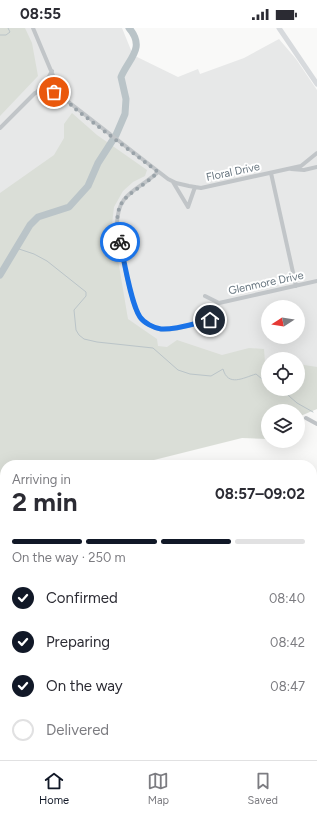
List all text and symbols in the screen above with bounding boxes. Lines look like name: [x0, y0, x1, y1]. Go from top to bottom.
text: 08:55: [20, 5, 61, 23]
pin: [37, 75, 71, 109]
icon: bag: [43, 81, 65, 103]
street label: Floral Drive: [205, 160, 261, 184]
courier: [100, 222, 140, 262]
icon: bike: [109, 231, 131, 253]
street label: Glenmore Drive: [227, 269, 305, 297]
north arrow: [261, 300, 305, 344]
map controls: [261, 300, 305, 448]
pin: [193, 303, 227, 337]
icon: home: [199, 309, 221, 331]
button: locate: [261, 352, 305, 396]
button: layers: [261, 404, 305, 448]
text: Arriving in: [12, 472, 71, 487]
text: 08:57–09:02: [215, 485, 305, 503]
text: 2 min: [12, 486, 78, 518]
text: On the way · 250 m: [12, 550, 126, 565]
icon: check: [12, 587, 34, 609]
text: Confirmed: [46, 589, 118, 607]
text: 08:40: [269, 591, 305, 606]
icon: check: [12, 631, 34, 653]
text: Preparing: [46, 633, 110, 651]
text: 08:42: [270, 635, 305, 650]
icon: check: [12, 675, 34, 697]
text: On the way: [46, 677, 123, 695]
text: 08:47: [270, 679, 305, 694]
text: Delivered: [46, 721, 109, 739]
tab: Home: [39, 770, 69, 807]
tab: Map: [147, 770, 169, 807]
tab: Saved: [248, 770, 278, 807]

